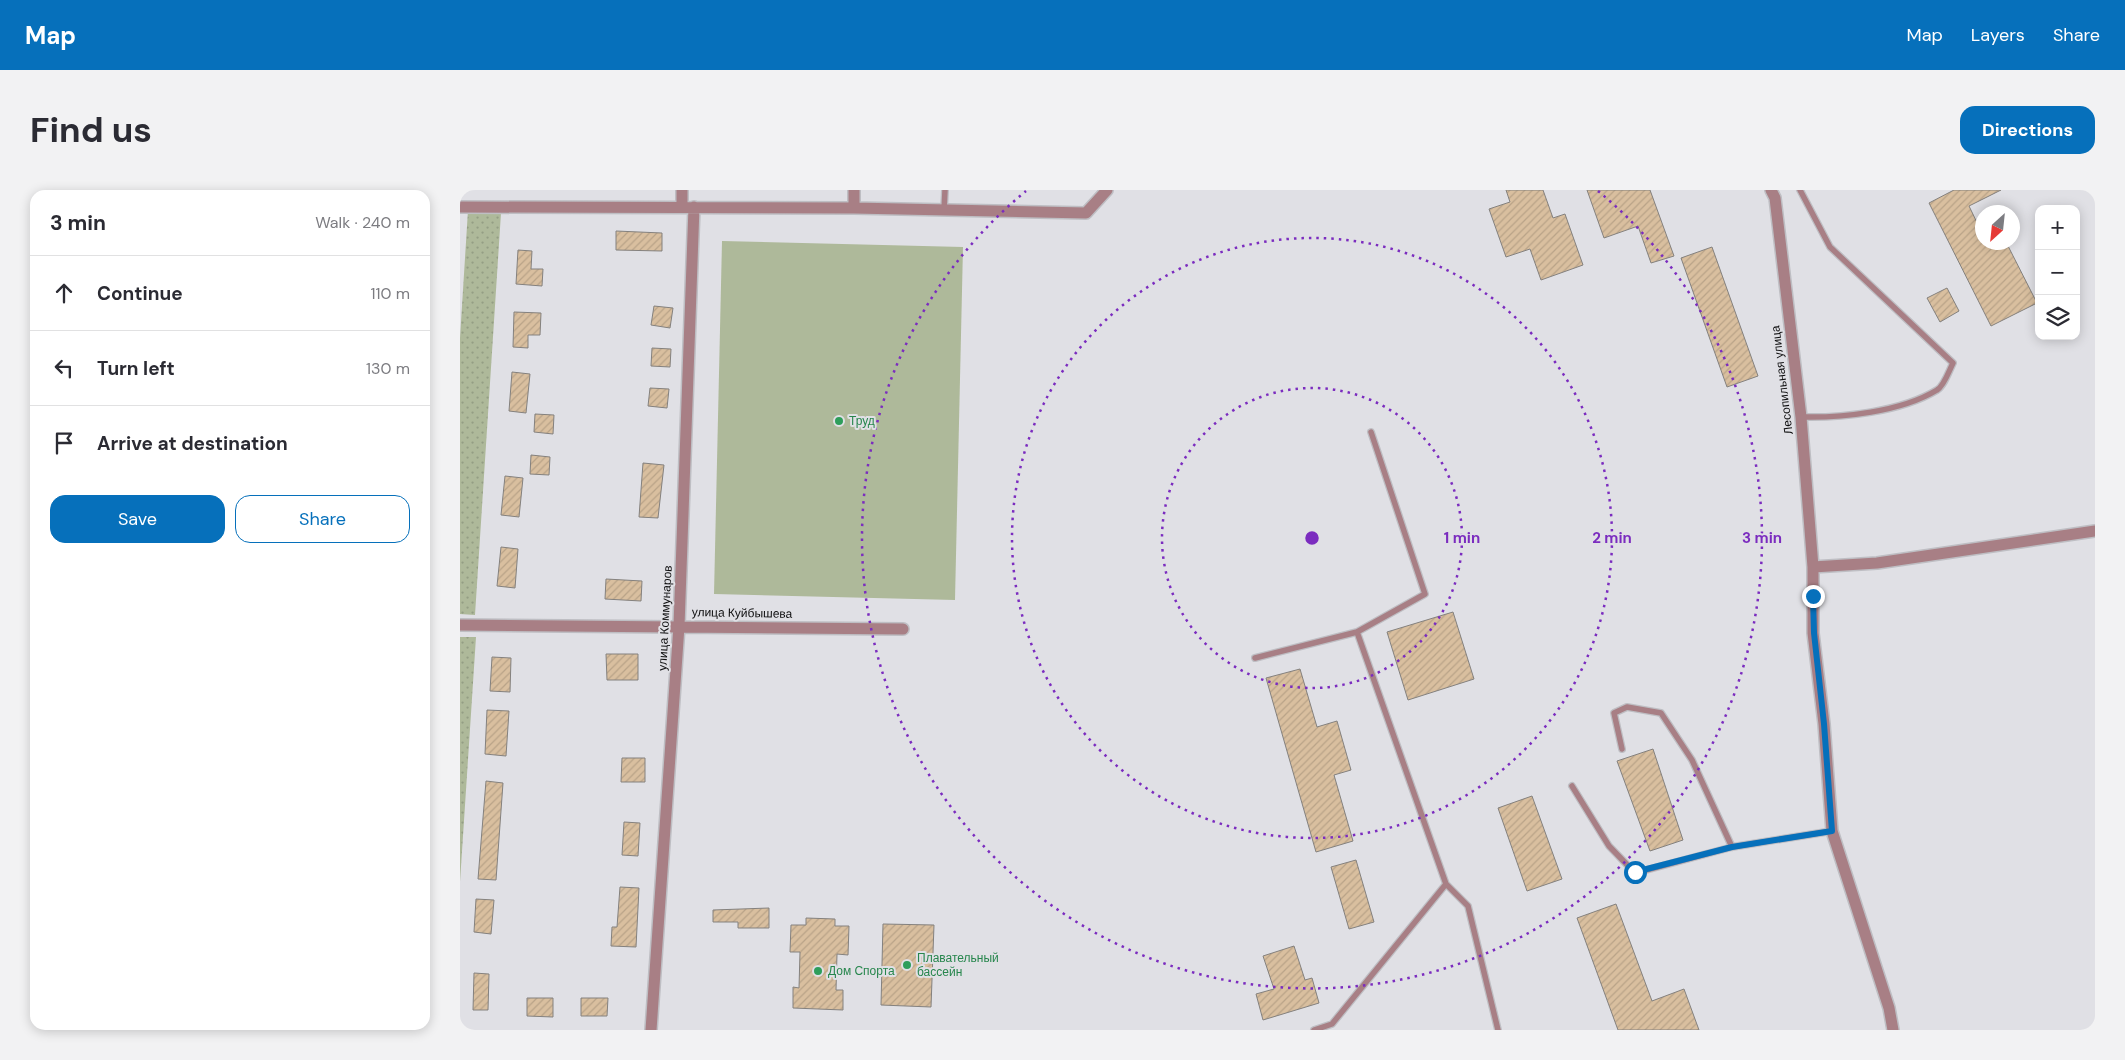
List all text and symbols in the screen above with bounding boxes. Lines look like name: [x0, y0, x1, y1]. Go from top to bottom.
text: Map: [25, 20, 76, 51]
text: Map: [1907, 23, 1943, 47]
text: Layers: [1971, 23, 2025, 47]
text: Share: [2053, 23, 2100, 47]
button: Directions: [1960, 106, 2095, 154]
text: Find us: [30, 107, 152, 153]
north arrow: [1975, 205, 2020, 250]
map controls: [2035, 205, 2080, 340]
button: +: [2035, 205, 2080, 250]
text: 3 min: [50, 209, 106, 237]
text: Walk · 240 m: [315, 212, 410, 233]
button: −: [2035, 250, 2080, 295]
icon: ahead: [50, 279, 78, 307]
text: Continue: [97, 281, 183, 306]
text: 110 m: [371, 283, 410, 304]
button: layers: [2035, 295, 2080, 340]
street label: Лесопильная улица: [1767, 324, 1797, 435]
icon: left: [50, 354, 78, 382]
text: Turn left: [97, 356, 175, 381]
text: 130 m: [366, 358, 410, 379]
place label: Труд: [849, 413, 875, 429]
marker: Труд: [833, 415, 845, 427]
icon: arrive: [50, 429, 78, 457]
text: Arrive at destination: [97, 431, 288, 456]
button: Save: [50, 495, 225, 543]
button: Share: [235, 495, 410, 543]
text: 1 min: [1444, 528, 1480, 548]
text: 2 min: [1592, 528, 1632, 548]
text: 3 min: [1742, 528, 1782, 548]
centre of rings: [1303, 529, 1321, 547]
street label: улица Коммунаров: [654, 565, 676, 671]
route end: [1802, 585, 1825, 608]
street label: улица Куйбышева: [692, 604, 793, 622]
route start: [1624, 861, 1647, 884]
place label: Плавательный бассейн: [917, 950, 999, 980]
marker: Плавательный бассейн: [901, 959, 913, 971]
place label: Дом Спорта: [828, 963, 895, 979]
marker: Дом Спорта: [812, 965, 824, 977]

